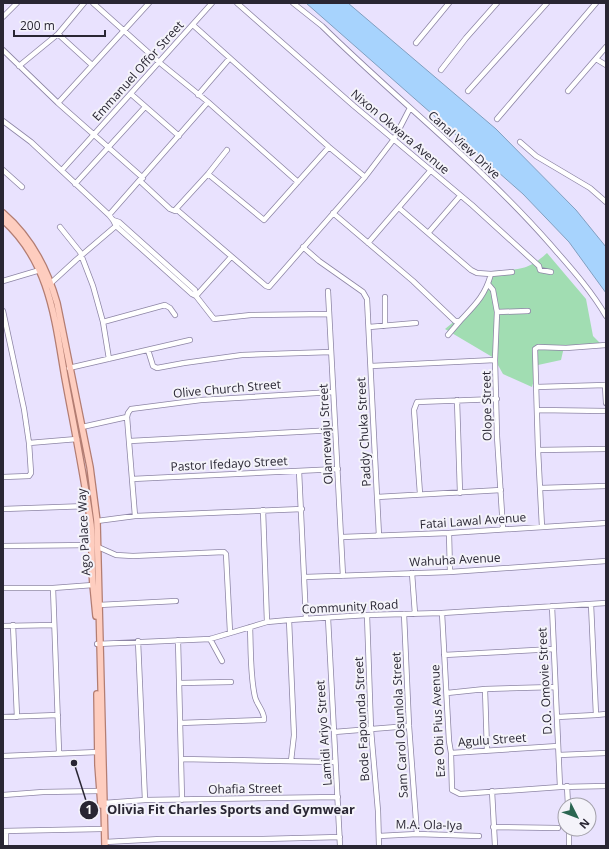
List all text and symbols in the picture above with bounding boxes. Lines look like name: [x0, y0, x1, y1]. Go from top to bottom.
scale bar: [14, 12, 105, 38]
text: 200 m: [20, 17, 55, 34]
street label: Emmanuel Offor Street: [88, 17, 187, 124]
street label: Nixon Okwara Avenue: [347, 85, 454, 178]
street label: Canal View Drive: [424, 107, 504, 183]
street label: Olope Street: [477, 371, 496, 441]
street label: Olive Church Street: [172, 375, 282, 402]
street label: Paddy Chuka Street: [352, 377, 375, 487]
street label: Olanrewaju Street: [314, 383, 337, 485]
street label: Pastor Ifedayo Street: [170, 452, 288, 475]
street label: Ago Palace Way: [73, 487, 94, 576]
street label: Fatai Lawal Avenue: [419, 508, 527, 533]
street label: Wahuha Avenue: [409, 549, 501, 570]
street label: Community Road: [301, 595, 399, 618]
street label: D.O. Omovie Street: [533, 627, 556, 735]
street label: Sam Carol Osunlola Street: [387, 652, 412, 799]
street label: Bode Fapounda Street: [350, 656, 373, 782]
street label: Eze Obi Pius Avenue: [426, 664, 449, 778]
street label: Lamidi Ariyo Street: [311, 680, 336, 786]
street label: Agulu Street: [457, 729, 527, 750]
street label: Ohafia Street: [208, 779, 282, 798]
callout: Olivia Fit Charles Sports and Gymwear: [79, 797, 363, 822]
north arrow: [557, 797, 597, 837]
text: Olivia Fit Charles Sports and Gymwear: [107, 800, 355, 818]
text: 1: [86, 801, 92, 818]
street label: M.A. Ola-Iya: [395, 815, 463, 834]
text: N: [576, 816, 593, 832]

